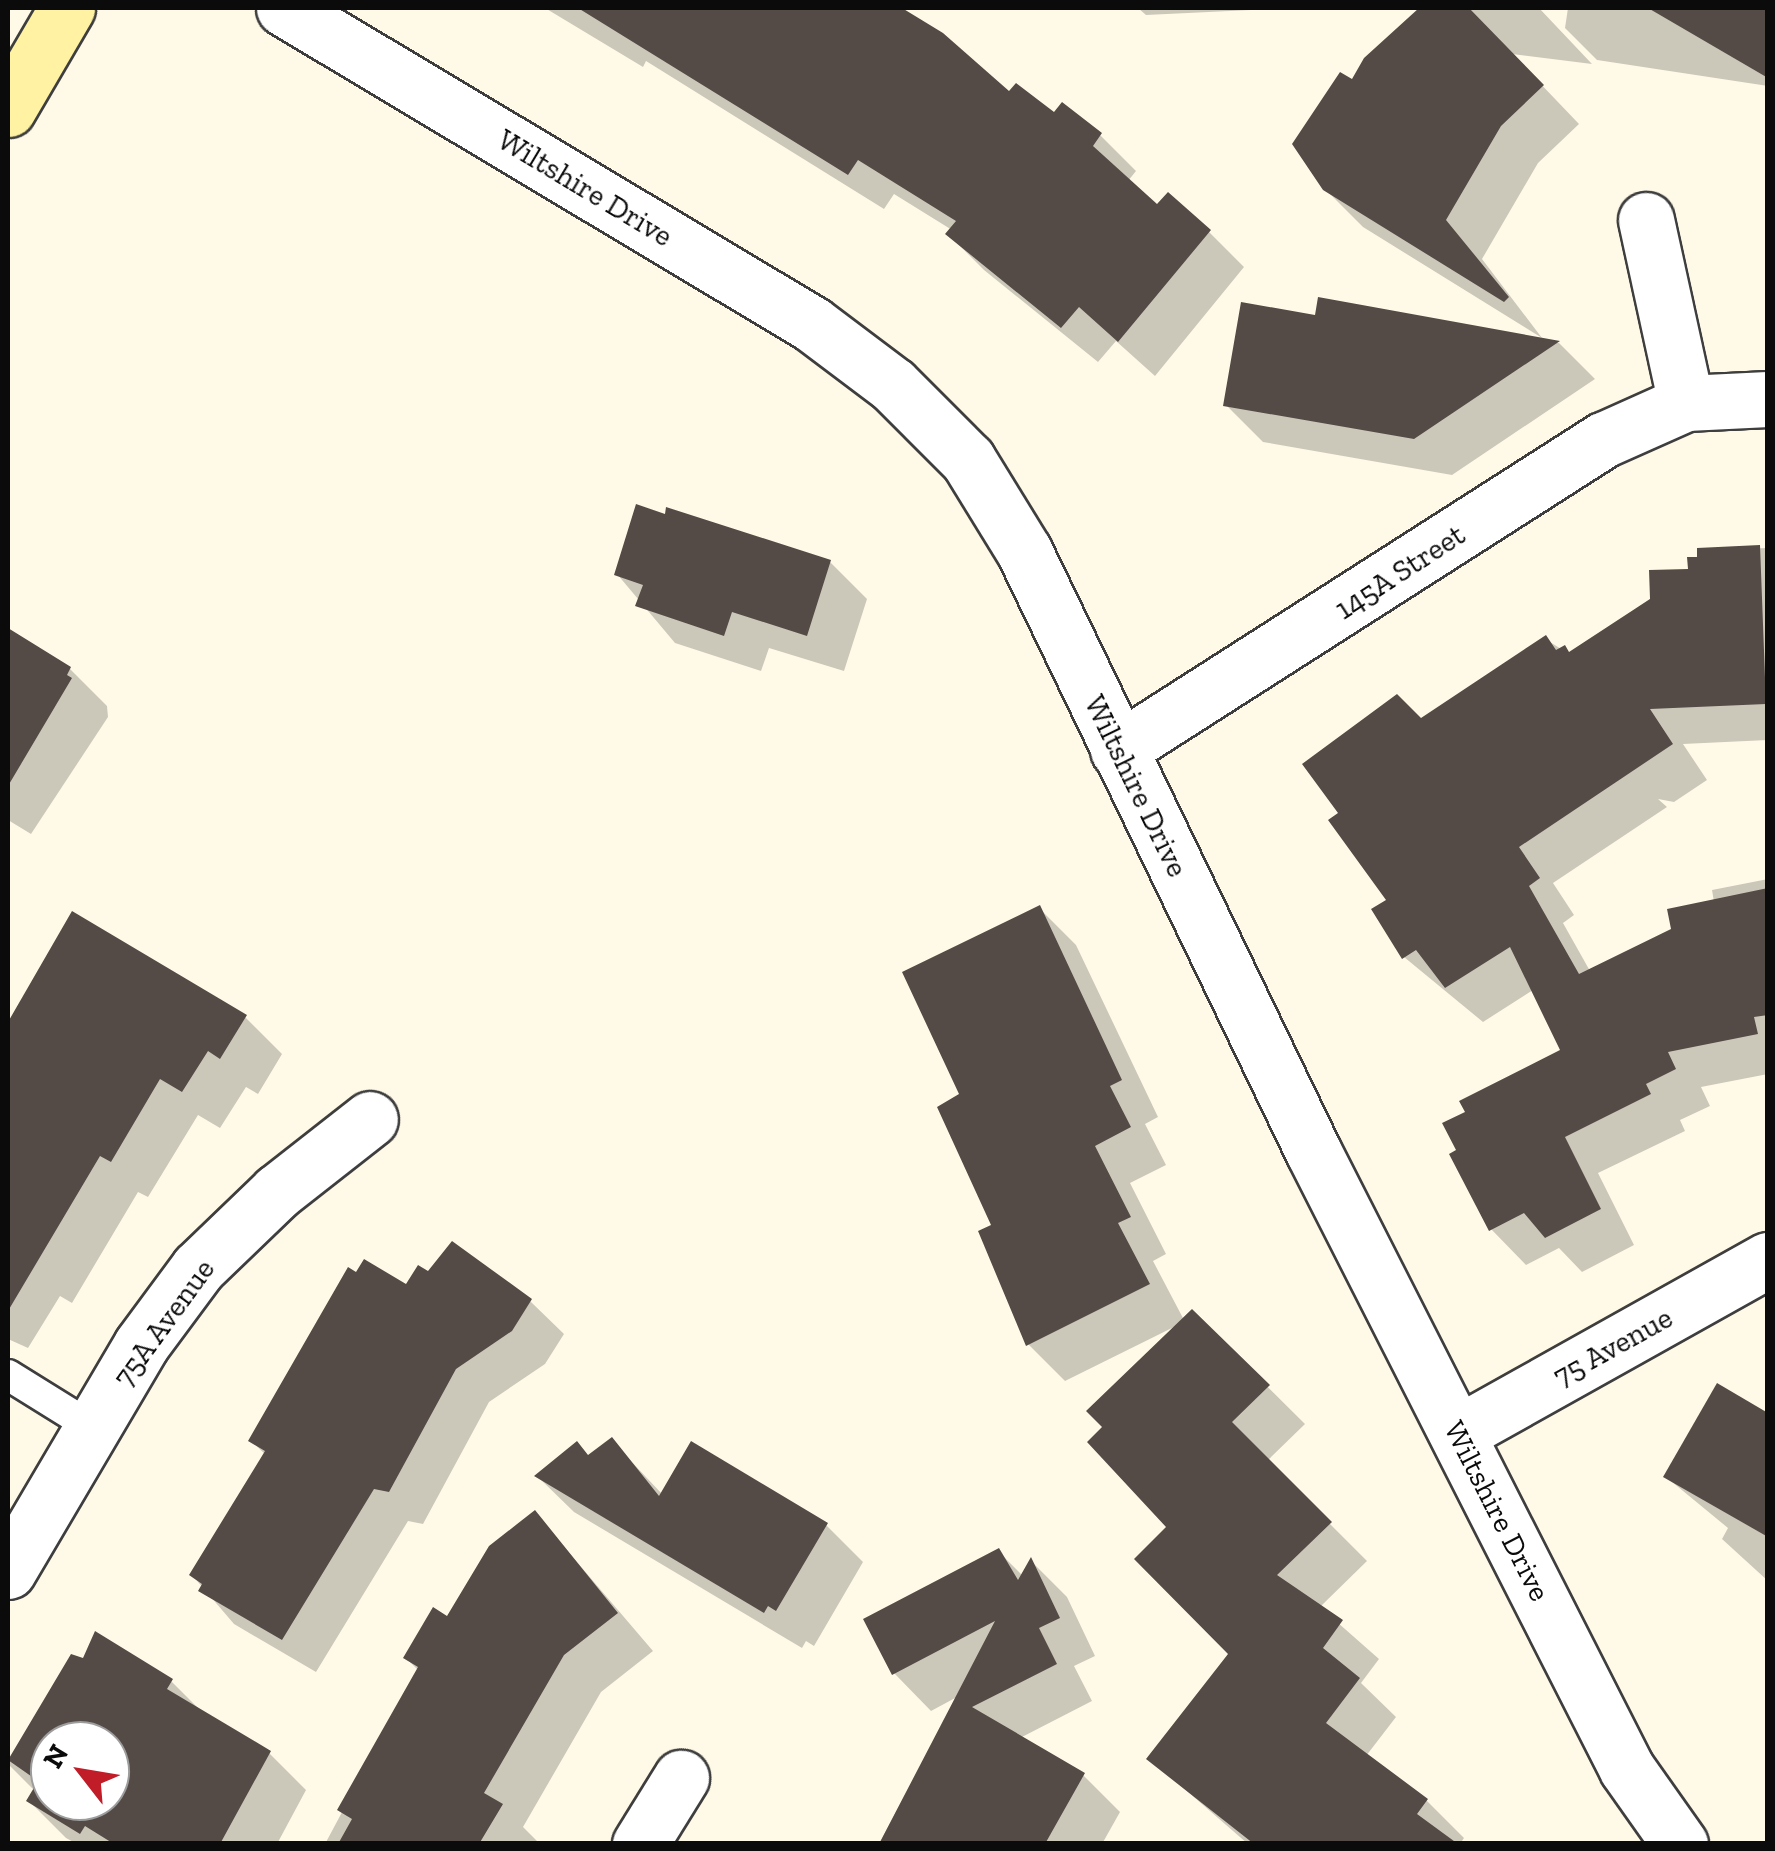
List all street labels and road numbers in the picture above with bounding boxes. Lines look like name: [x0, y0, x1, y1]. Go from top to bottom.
street label: Wiltshire Drive: [491, 122, 679, 254]
street label: 145A Street: [1328, 516, 1472, 628]
street label: Wiltshire Drive: [1077, 689, 1195, 883]
street label: 75A Avenue: [105, 1251, 223, 1395]
street label: 75 Avenue: [1547, 1299, 1679, 1395]
street label: Wiltshire Drive: [1436, 1415, 1558, 1607]

